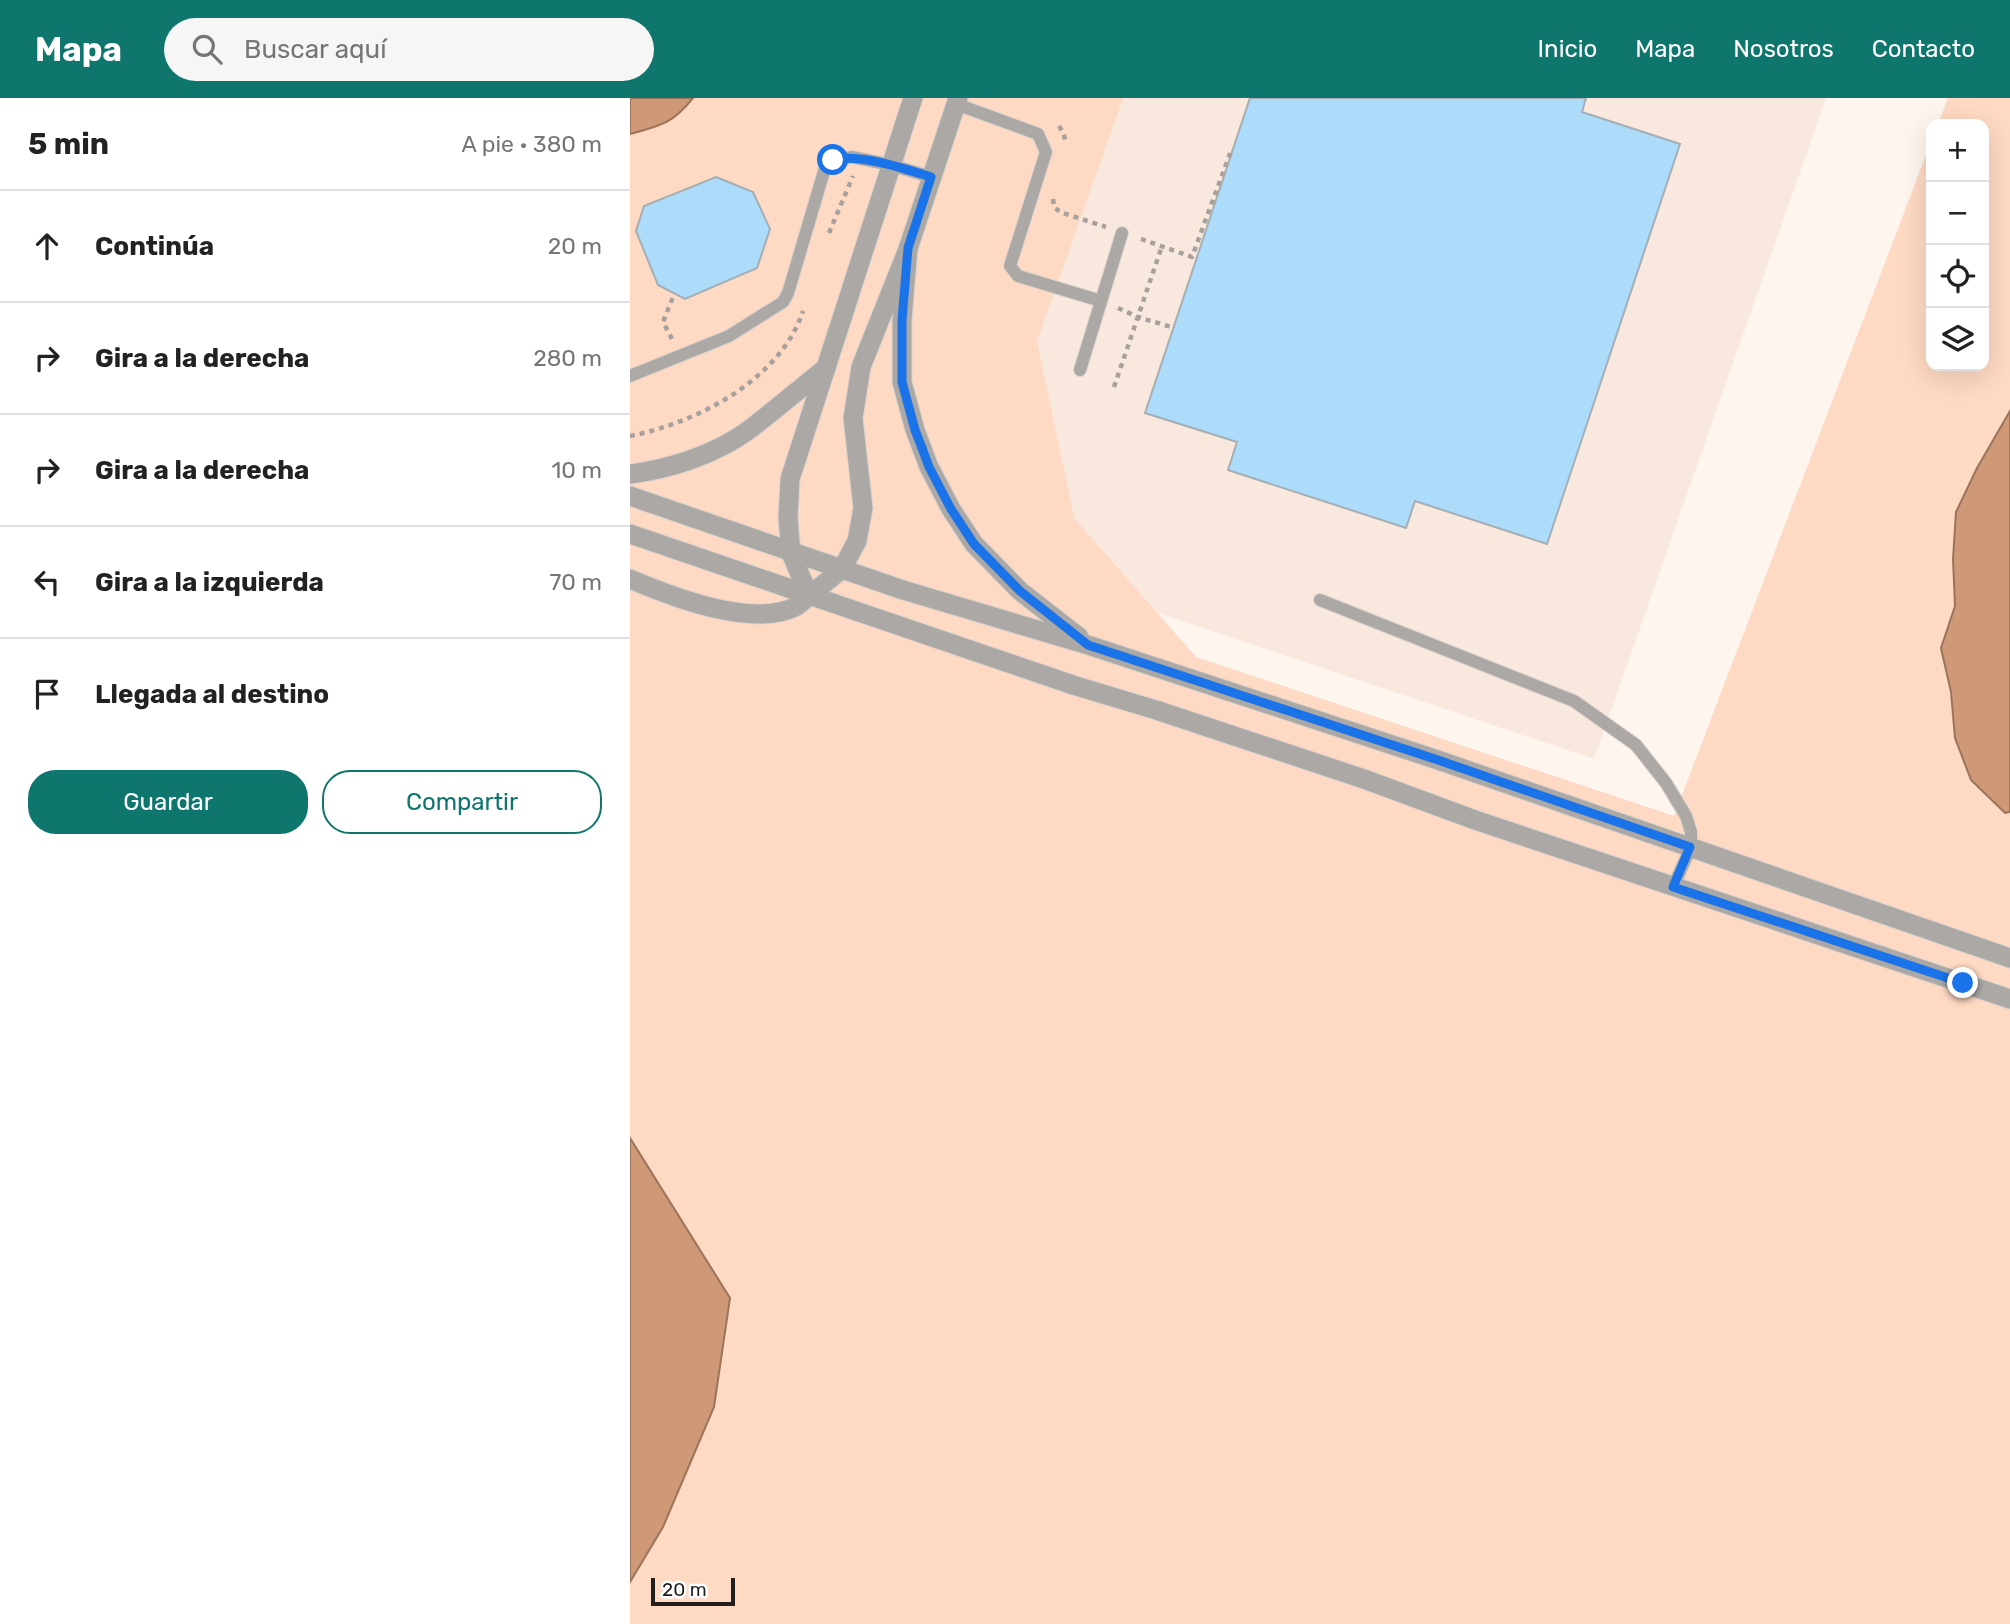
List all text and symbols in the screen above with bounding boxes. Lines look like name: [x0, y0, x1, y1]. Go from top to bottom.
search box: [164, 18, 654, 81]
text: Mapa: [35, 30, 122, 69]
icon: search: [188, 30, 226, 68]
text: Buscar aquí: [244, 34, 387, 65]
text: Inicio: [1538, 35, 1597, 63]
text: Mapa: [1635, 35, 1695, 63]
text: Nosotros: [1733, 35, 1834, 63]
text: Contacto: [1872, 35, 1975, 63]
map controls: [1926, 119, 1989, 371]
button: +: [1926, 119, 1989, 182]
text: 5 min: [28, 126, 109, 162]
text: A pie · 380 m: [461, 130, 602, 158]
route start: [817, 144, 848, 175]
button: −: [1926, 182, 1989, 245]
icon: ahead: [28, 227, 66, 265]
text: Continúa: [95, 231, 214, 262]
text: 20 m: [548, 232, 602, 260]
button: locate: [1926, 245, 1989, 308]
button: layers: [1926, 308, 1989, 371]
icon: right: [28, 339, 66, 377]
text: Gira a la derecha: [95, 343, 309, 374]
text: 280 m: [533, 344, 602, 372]
icon: right: [28, 451, 66, 489]
text: Gira a la derecha: [95, 455, 309, 486]
text: 10 m: [551, 456, 602, 484]
icon: left: [28, 563, 66, 601]
text: Gira a la izquierda: [95, 567, 324, 598]
text: 70 m: [550, 568, 602, 596]
icon: arrive: [28, 675, 66, 713]
text: Llegada al destino: [95, 679, 329, 710]
button: Guardar: [28, 770, 308, 834]
button: Compartir: [322, 770, 602, 834]
route end: [1947, 967, 1978, 998]
scale bar: [651, 1575, 735, 1607]
text: 20 m: [662, 1578, 707, 1601]

